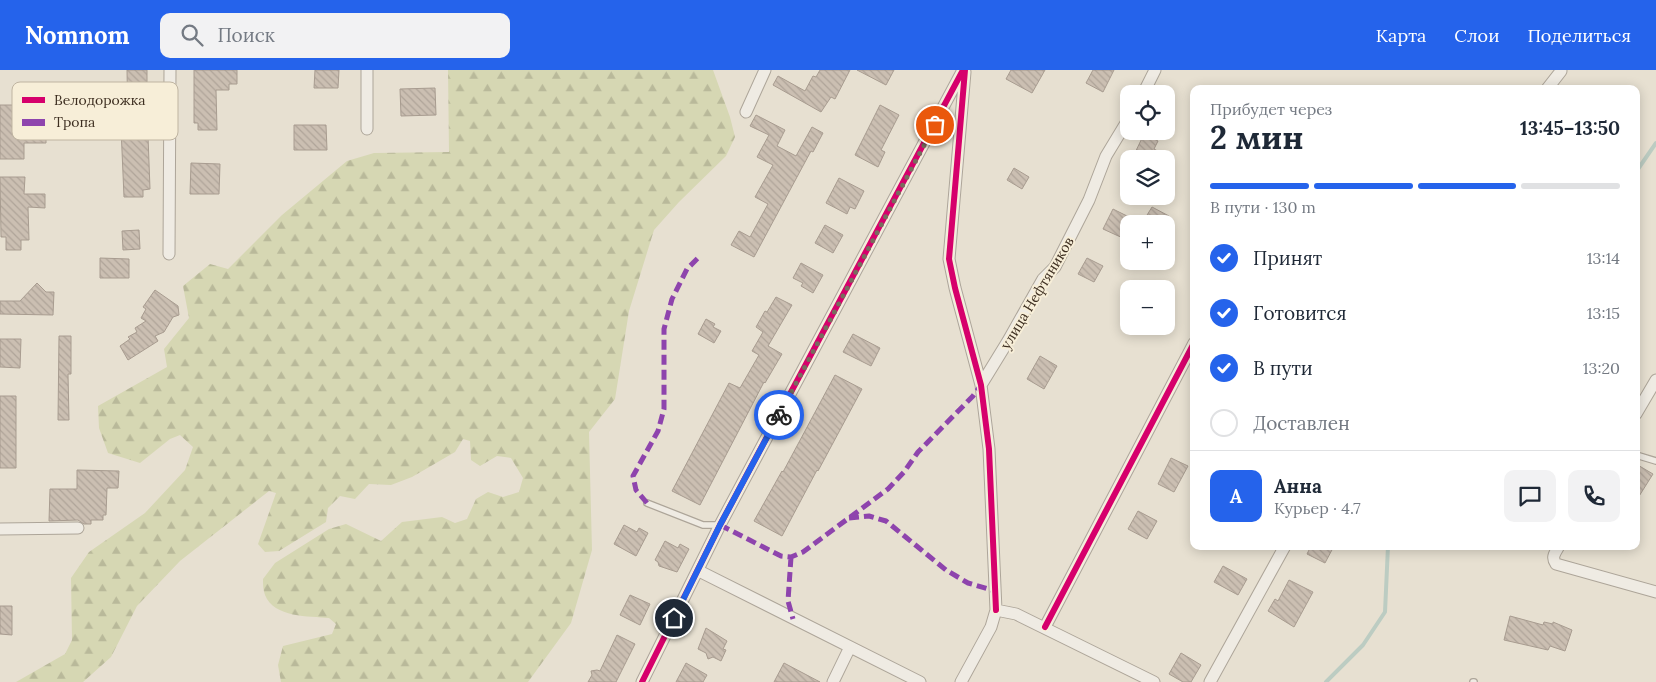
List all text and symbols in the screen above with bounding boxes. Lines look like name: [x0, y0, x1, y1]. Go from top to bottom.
search box: [160, 13, 510, 58]
text: Nomnom: [25, 20, 130, 51]
icon: search: [178, 21, 206, 49]
text: Поиск: [218, 23, 275, 47]
text: Карта: [1376, 24, 1426, 47]
text: Слои: [1454, 24, 1499, 47]
text: Поделиться: [1527, 24, 1631, 47]
legend: [12, 82, 178, 140]
map controls: [1120, 85, 1175, 335]
button: locate: [1120, 85, 1175, 140]
text: Велодорожка: [54, 91, 145, 109]
text: Прибудет через: [1210, 99, 1332, 119]
pin: [914, 104, 956, 146]
icon: bag: [921, 111, 949, 139]
text: Тропа: [54, 113, 95, 131]
text: 13:45–13:50: [1520, 116, 1620, 140]
text: 2 мин: [1210, 117, 1303, 158]
button: layers: [1120, 150, 1175, 205]
text: В пути · 130 m: [1210, 197, 1316, 217]
button: +: [1120, 215, 1175, 270]
street label: улица Нефтяников: [996, 234, 1078, 352]
icon: check: [1210, 244, 1238, 272]
text: Принят: [1253, 246, 1322, 270]
text: 13:14: [1587, 248, 1620, 268]
button: −: [1120, 280, 1175, 335]
icon: check: [1210, 299, 1238, 327]
text: Готовится: [1253, 301, 1347, 325]
text: 13:15: [1587, 303, 1620, 323]
icon: check: [1210, 354, 1238, 382]
text: В пути: [1253, 356, 1313, 380]
text: 13:20: [1583, 358, 1620, 378]
courier: [754, 390, 804, 440]
icon: bike: [765, 401, 793, 429]
text: Доставлен: [1253, 411, 1350, 435]
button: chat: [1504, 470, 1556, 522]
button: phone: [1568, 470, 1620, 522]
text: Анна: [1274, 474, 1322, 498]
text: А: [1230, 484, 1242, 508]
text: Курьер · 4.7: [1274, 498, 1361, 518]
pin: [653, 597, 695, 639]
icon: home: [660, 604, 688, 632]

